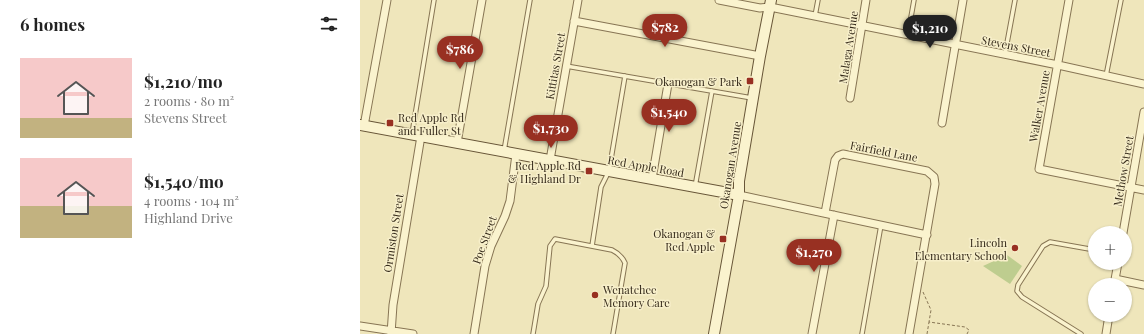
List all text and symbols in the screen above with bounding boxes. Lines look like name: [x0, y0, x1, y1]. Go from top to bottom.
street label: Malaga Avenue: [835, 9, 861, 84]
text: 6 homes: [20, 13, 85, 35]
icon: filters: [318, 13, 340, 35]
pin: $782: [641, 14, 689, 48]
pin: $1,210: [897, 15, 963, 49]
text: $782: [651, 18, 679, 35]
text: $1,210: [912, 19, 948, 36]
street label: Kittitas Street: [542, 31, 568, 101]
street label: Stevens Street: [980, 32, 1052, 60]
pin: $786: [436, 36, 484, 70]
text: $786: [446, 40, 474, 57]
street label: Walker Avenue: [1025, 68, 1053, 144]
text: $1,210/mo: [144, 70, 223, 92]
icon: home: [52, 74, 100, 122]
place label: Okanogan & Park: [655, 74, 742, 89]
marker: Okanogan & Park: [745, 76, 755, 86]
text: 2 rooms · 80 m²: [144, 92, 234, 109]
pin: $1,540: [636, 99, 702, 133]
text: $1,540: [650, 103, 688, 120]
text: Stevens Street: [144, 109, 227, 126]
place label: Red Apple Rd and Fuller St: [398, 110, 465, 138]
pin: $1,730: [518, 115, 584, 149]
marker: Red Apple Rd and Fuller St: [385, 118, 395, 128]
text: $1,730: [533, 119, 569, 136]
street label: Okanogan Avenue: [716, 120, 744, 210]
street label: Methow Street: [1109, 134, 1137, 208]
street label: Fairfield Lane: [849, 137, 919, 165]
street label: Red Apple Road: [607, 152, 686, 180]
place label: Red Apple Rd & Highland Dr: [508, 158, 582, 186]
marker: Red Apple Rd & Highland Dr: [584, 166, 594, 176]
text: $1,540/mo: [144, 170, 224, 192]
icon: home: [52, 174, 100, 222]
text: 4 rooms · 104 m²: [144, 192, 239, 209]
street label: Ormiston Street: [379, 192, 407, 274]
text: Highland Drive: [144, 209, 233, 226]
street label: Poe Street: [468, 214, 500, 266]
place label: Okanogan & Red Apple: [653, 226, 715, 254]
map controls: [1088, 226, 1132, 322]
button: +: [1088, 226, 1132, 270]
marker: Okanogan & Red Apple: [718, 234, 728, 244]
place label: Lincoln Elementary School: [915, 235, 1007, 263]
pin: $1,270: [781, 239, 847, 273]
text: $1,270: [795, 243, 833, 260]
marker: Lincoln Elementary School: [1010, 243, 1020, 253]
button: −: [1088, 278, 1132, 322]
place label: Wenatchee Memory Care: [602, 282, 670, 310]
marker: Wenatchee Memory Care: [590, 290, 600, 300]

